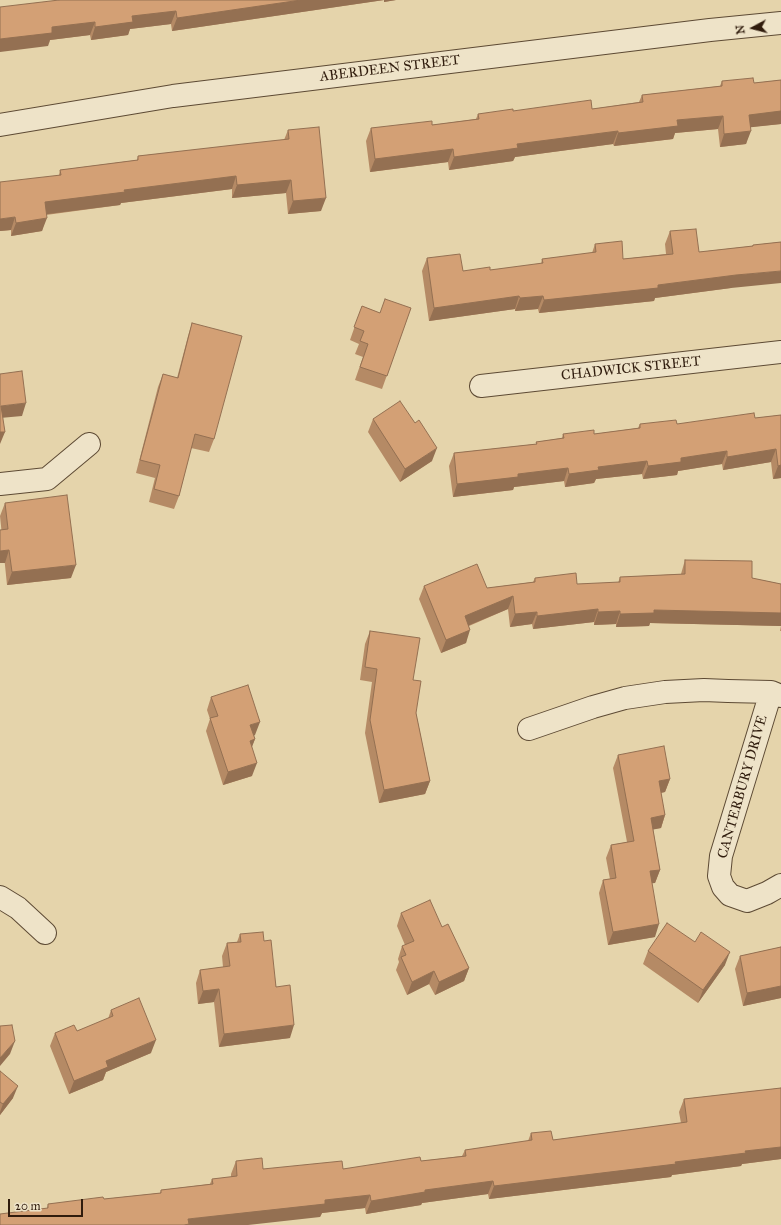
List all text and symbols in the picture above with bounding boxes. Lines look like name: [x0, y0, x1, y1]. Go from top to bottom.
north arrow: [733, 8, 773, 48]
text: N: [734, 24, 748, 35]
street label: ABERDEEN STREET: [319, 52, 461, 86]
street label: CHADWICK STREET: [560, 353, 702, 385]
street label: CANTERBURY DRIVE: [714, 713, 772, 861]
scale bar: [10, 1191, 85, 1217]
text: 20 m: [15, 1199, 41, 1213]

